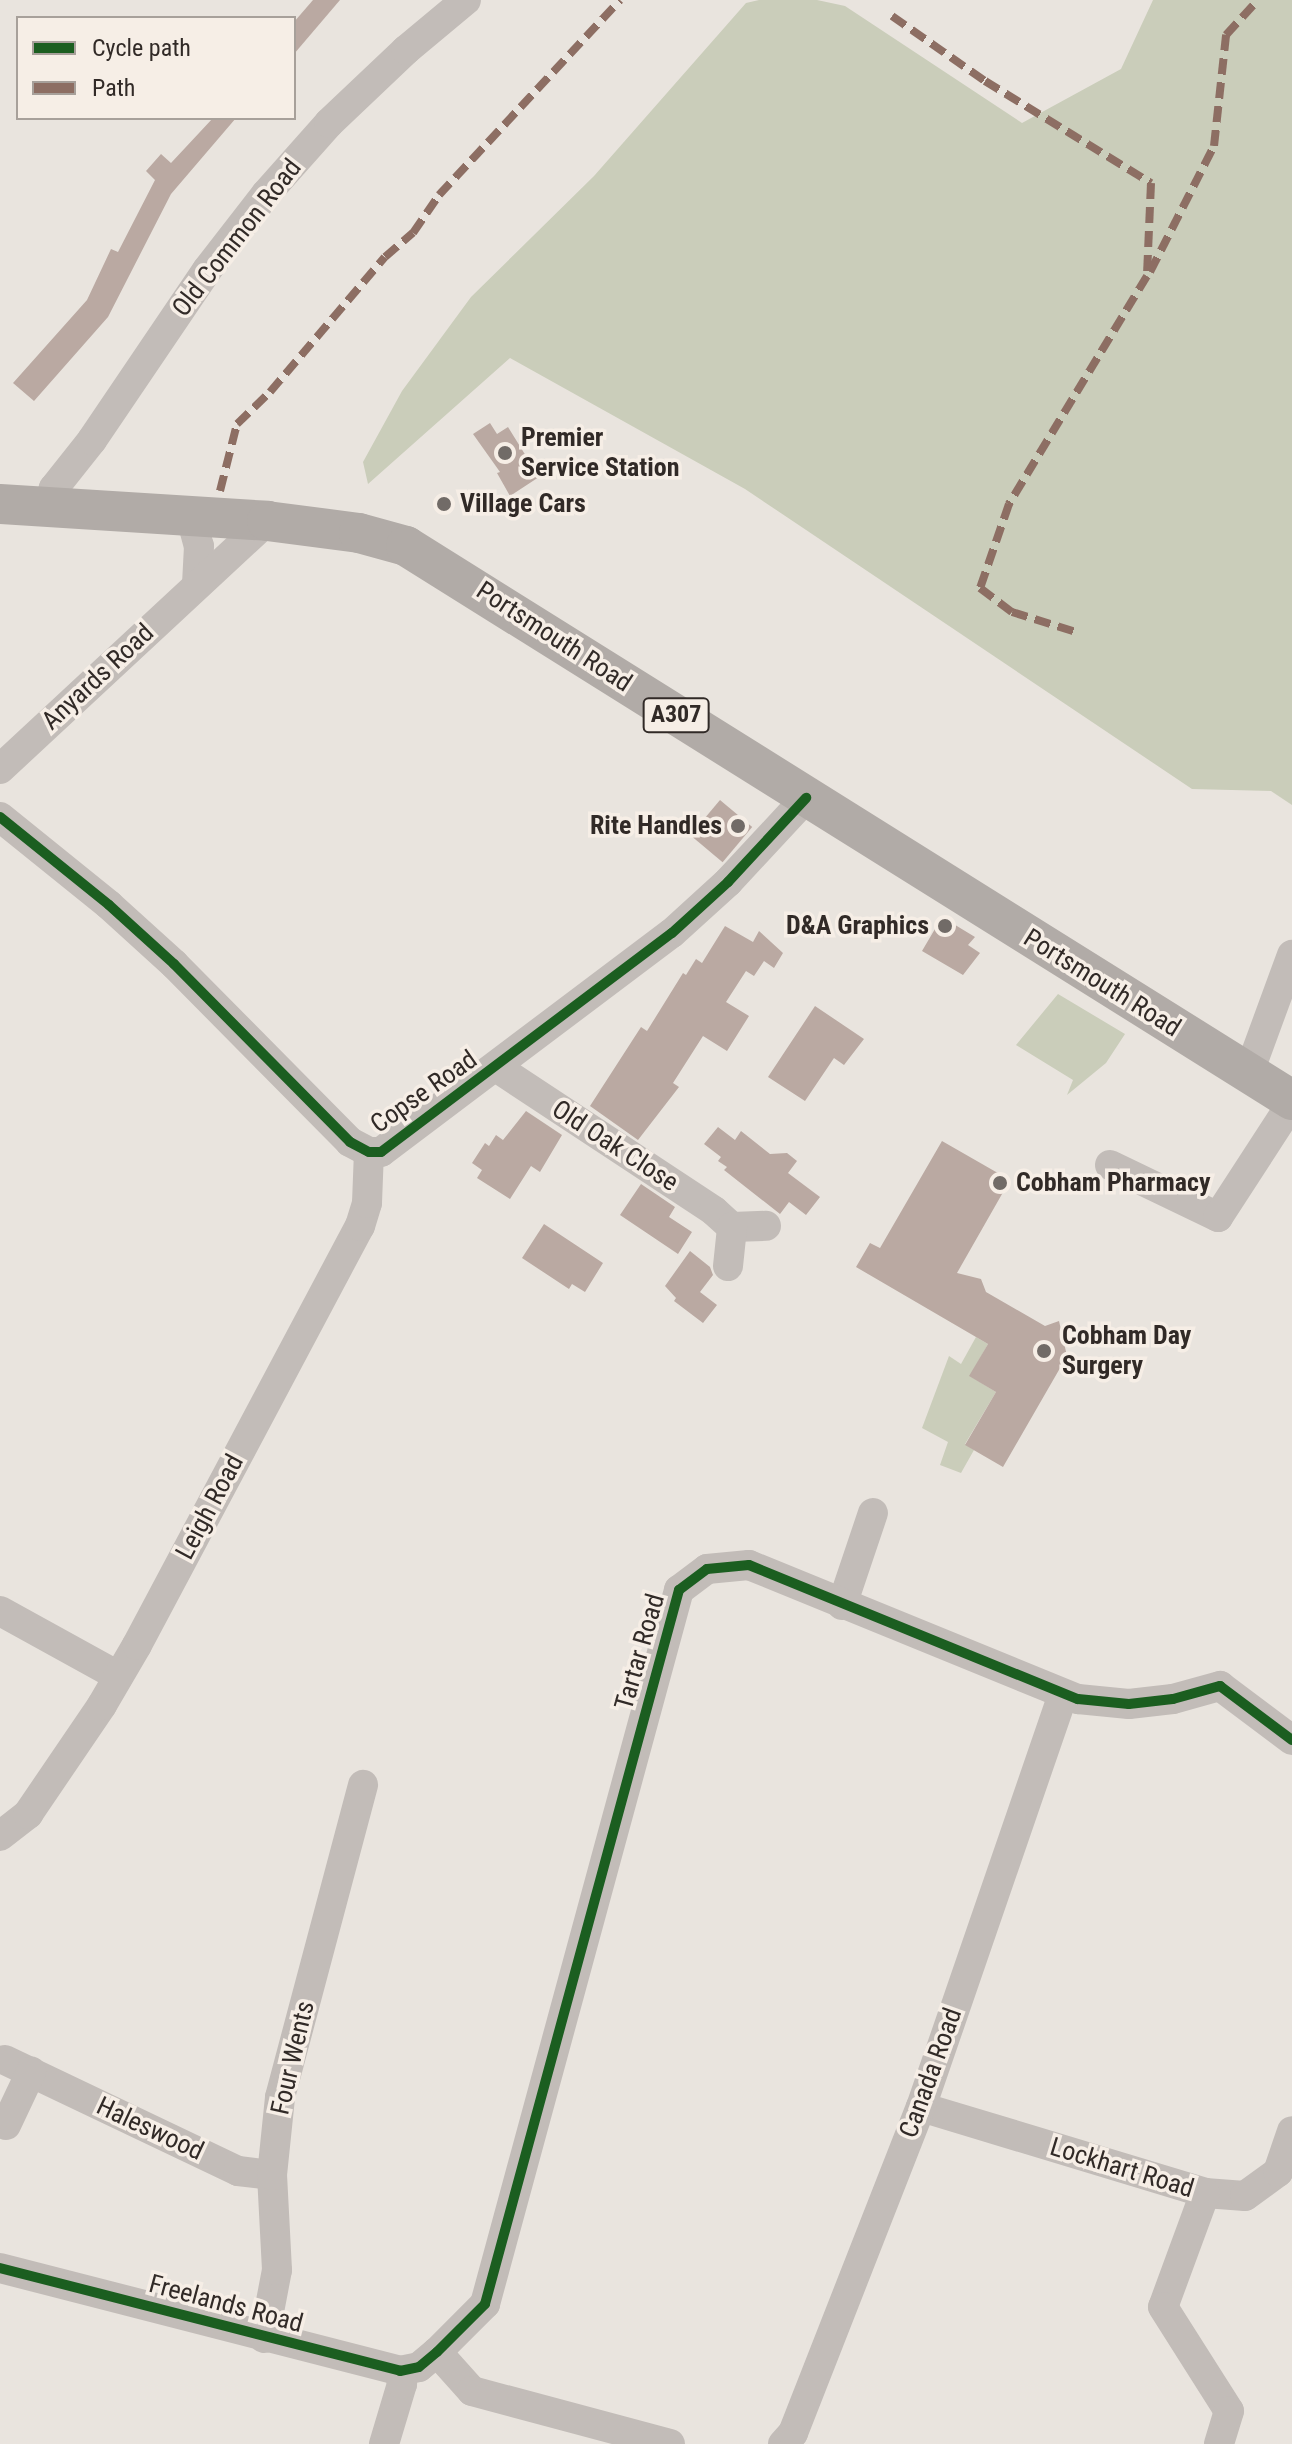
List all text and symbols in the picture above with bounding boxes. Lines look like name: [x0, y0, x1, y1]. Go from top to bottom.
legend: [16, 16, 296, 120]
text: Cycle path: [92, 34, 191, 62]
text: Path: [92, 74, 135, 102]
street label: Old Common Road: [166, 153, 308, 323]
place label: Premier Service Station: [521, 422, 679, 484]
marker: Premier Service Station: [496, 444, 514, 462]
place label: Village Cars: [460, 488, 586, 520]
marker: Village Cars: [435, 495, 453, 513]
street label: Portsmouth Road: [470, 575, 638, 699]
street label: Anyards Road: [36, 617, 160, 737]
road number: A307: [642, 695, 710, 735]
place label: Rite Handles: [590, 810, 722, 842]
marker: Rite Handles: [729, 817, 747, 835]
place label: D&A Graphics: [786, 910, 929, 942]
marker: D&A Graphics: [936, 917, 954, 935]
street label: Portsmouth Road: [1018, 922, 1186, 1044]
street label: Copse Road: [365, 1044, 483, 1140]
street label: Old Oak Close: [546, 1094, 684, 1198]
place label: Cobham Pharmacy: [1016, 1167, 1210, 1199]
marker: Cobham Pharmacy: [991, 1174, 1009, 1192]
place label: Cobham Day Surgery: [1062, 1320, 1191, 1382]
marker: Cobham Day Surgery: [1033, 1340, 1055, 1362]
street label: Leigh Road: [169, 1449, 251, 1565]
street label: Tartar Road: [609, 1590, 671, 1714]
street label: Four Wents: [265, 1998, 321, 2118]
street label: Canada Road: [893, 2004, 969, 2142]
street label: Haleswood: [92, 2091, 208, 2167]
street label: Lockhart Road: [1046, 2131, 1198, 2205]
street label: Freelands Road: [146, 2268, 306, 2340]

